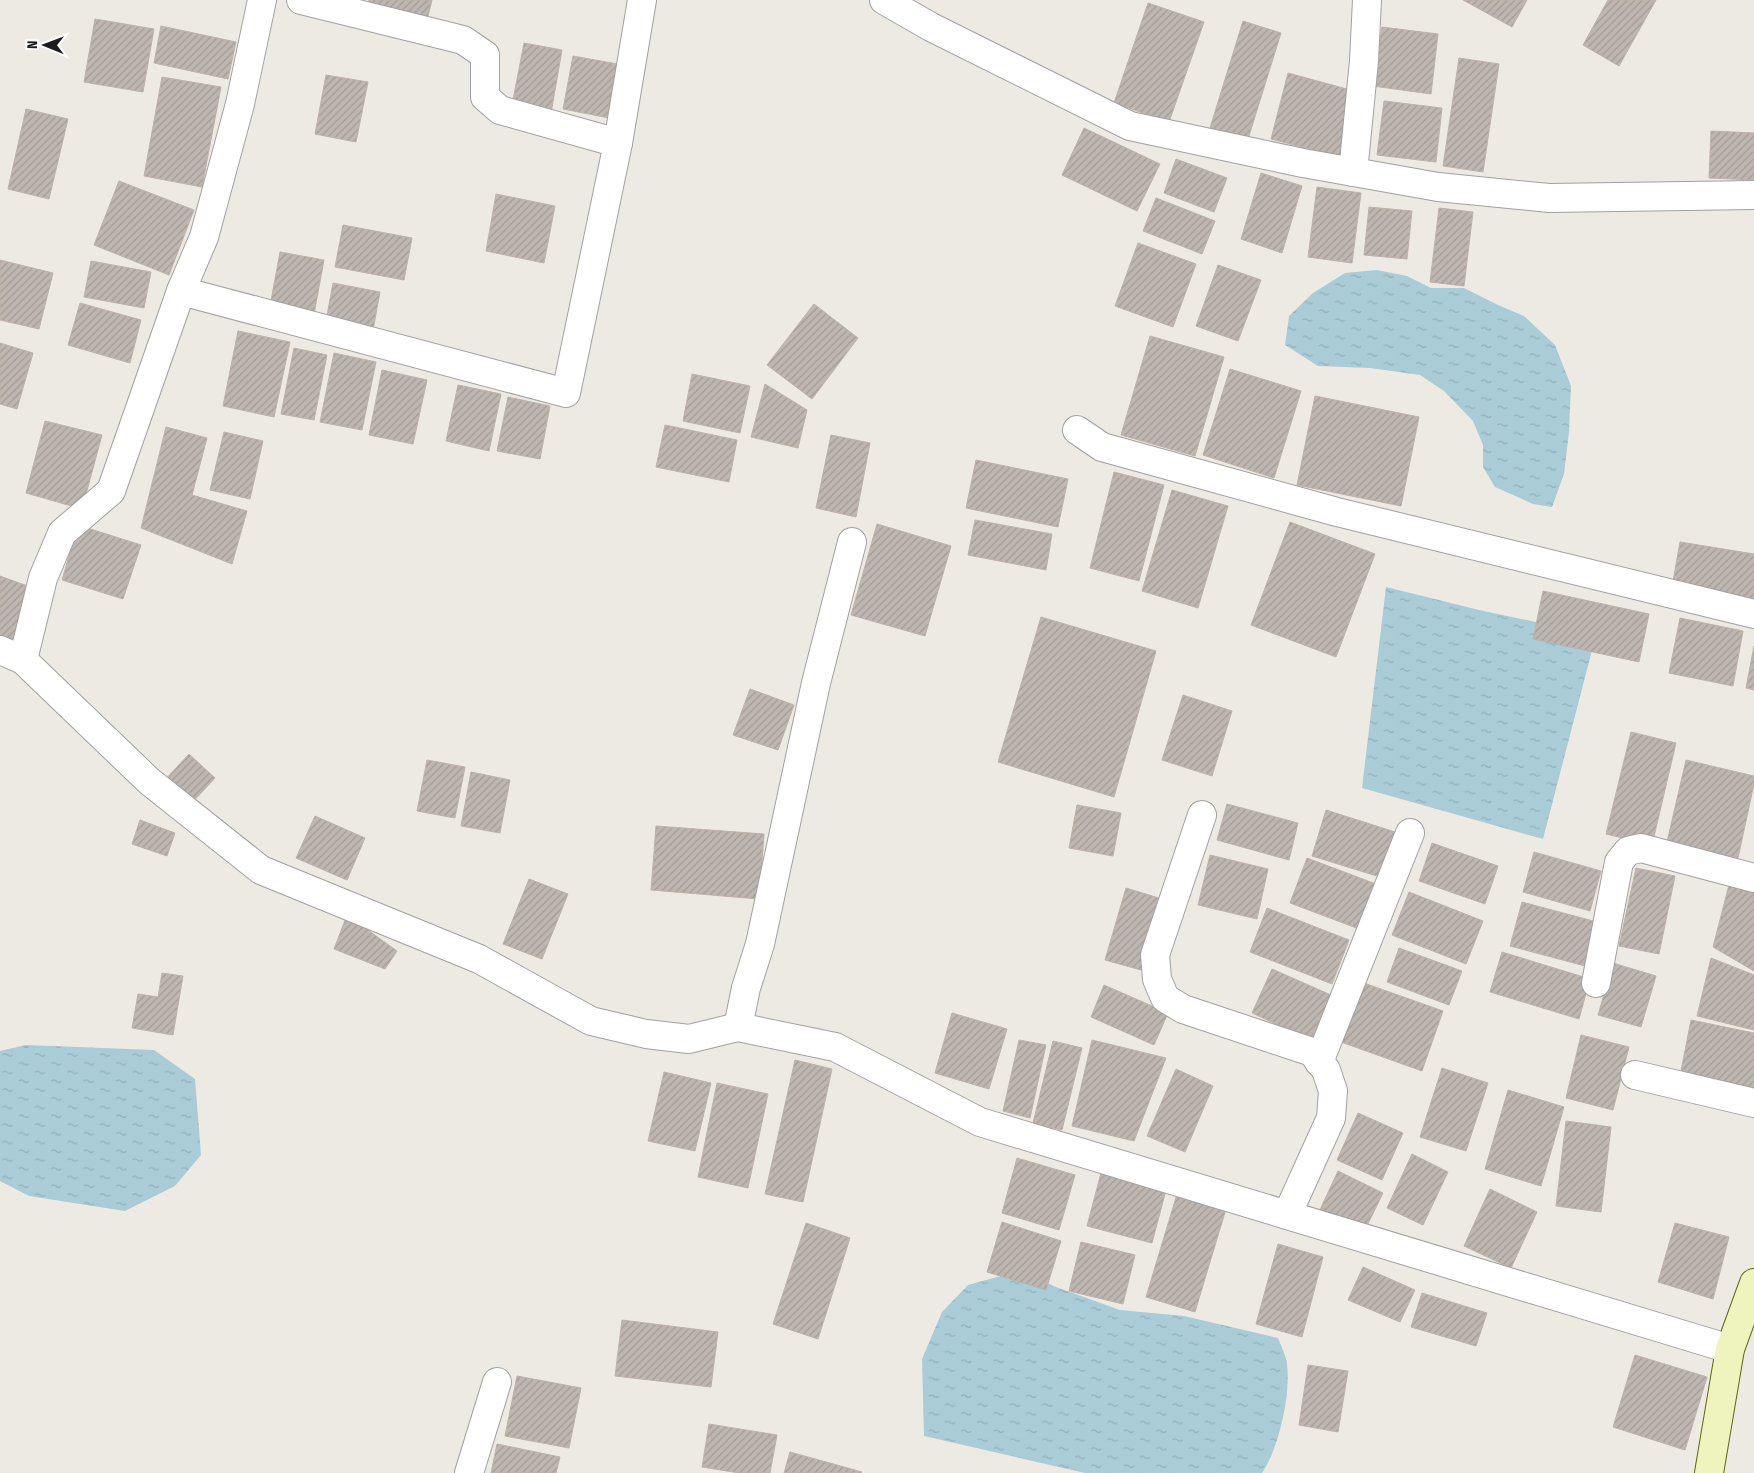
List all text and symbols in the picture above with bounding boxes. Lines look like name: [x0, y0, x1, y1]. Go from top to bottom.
north arrow: [20, 20, 70, 70]
text: N: [24, 40, 41, 49]

